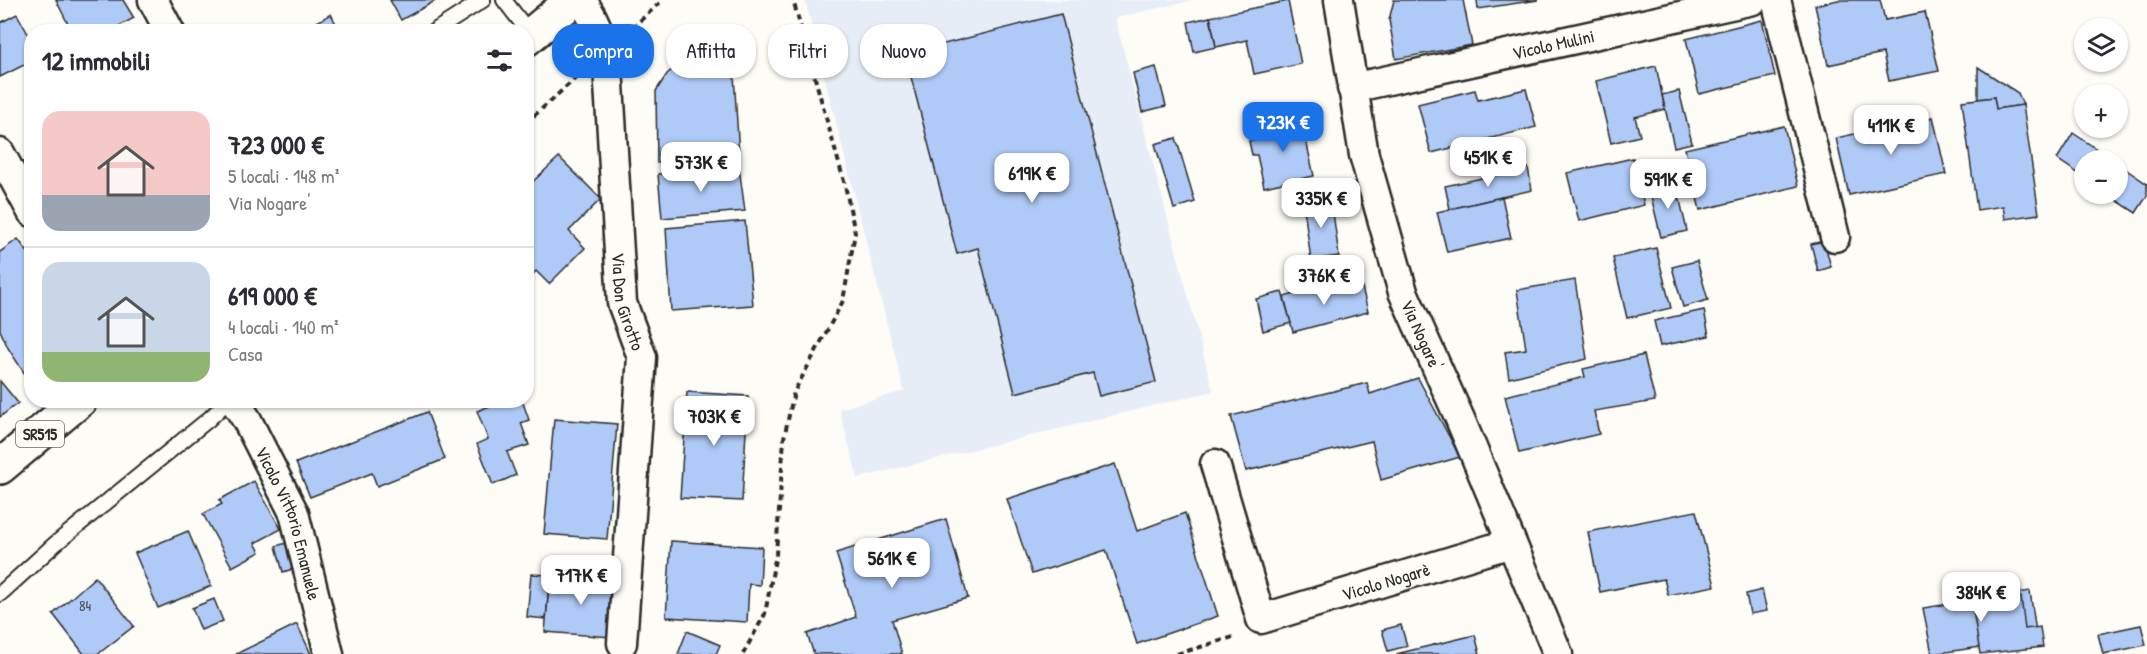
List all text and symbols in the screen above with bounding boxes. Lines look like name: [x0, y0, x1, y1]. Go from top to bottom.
map controls: [2074, 18, 2128, 204]
button: layers: [2074, 18, 2128, 72]
street label: Vicolo Mulini: [1510, 23, 1597, 65]
chip: Compra: [552, 24, 654, 78]
chip: Affitta: [666, 24, 756, 78]
chip: Filtri: [768, 24, 848, 78]
chip: Nuovo: [860, 24, 947, 78]
text: 12 immobili: [42, 43, 151, 78]
icon: filters: [483, 44, 516, 77]
button: +: [2074, 84, 2128, 138]
pin: 723K €: [1234, 102, 1332, 153]
pin: 411K €: [1842, 105, 1940, 156]
text: 723K €: [1257, 108, 1309, 135]
text: 411K €: [1868, 111, 1914, 138]
text: 723 000 €: [228, 127, 324, 162]
icon: home: [90, 135, 162, 207]
pin: 451K €: [1439, 137, 1537, 188]
pin: 573K €: [652, 142, 750, 193]
text: 451K €: [1464, 143, 1512, 170]
text: 573K €: [675, 148, 727, 175]
button: −: [2074, 150, 2128, 204]
pin: 619K €: [983, 153, 1081, 204]
text: 619K €: [1008, 159, 1056, 186]
pin: 591K €: [1619, 159, 1717, 210]
text: 5 locali · 148 m²: [228, 162, 339, 189]
text: 591K €: [1644, 165, 1692, 192]
pin: 335K €: [1272, 178, 1370, 229]
text: 335K €: [1295, 184, 1347, 211]
text: Via Nogare': [228, 189, 311, 216]
street label: Via Don Girotto: [607, 252, 651, 354]
pin: 376K €: [1275, 255, 1373, 306]
text: 376K €: [1298, 261, 1350, 288]
text: 619 000 €: [228, 278, 317, 313]
icon: home: [90, 286, 162, 358]
street label: Via Nogare': [1395, 295, 1449, 374]
text: 4 locali · 140 m²: [228, 313, 339, 340]
text: Casa: [228, 340, 262, 367]
pin: 703K €: [665, 396, 763, 447]
text: 703K €: [688, 402, 740, 429]
road number: SR515: [16, 421, 64, 447]
street label: Vicolo Vittorio Emanuele: [250, 442, 328, 603]
pin: 561K €: [843, 538, 941, 589]
text: 561K €: [868, 544, 916, 571]
pin: 717K €: [532, 555, 630, 606]
street label: Vicolo Nogarè: [1339, 556, 1433, 606]
text: 717K €: [555, 561, 607, 588]
pin: 384K €: [1932, 572, 2030, 623]
text: 384K €: [1956, 578, 2006, 605]
house number: 84: [79, 595, 91, 616]

